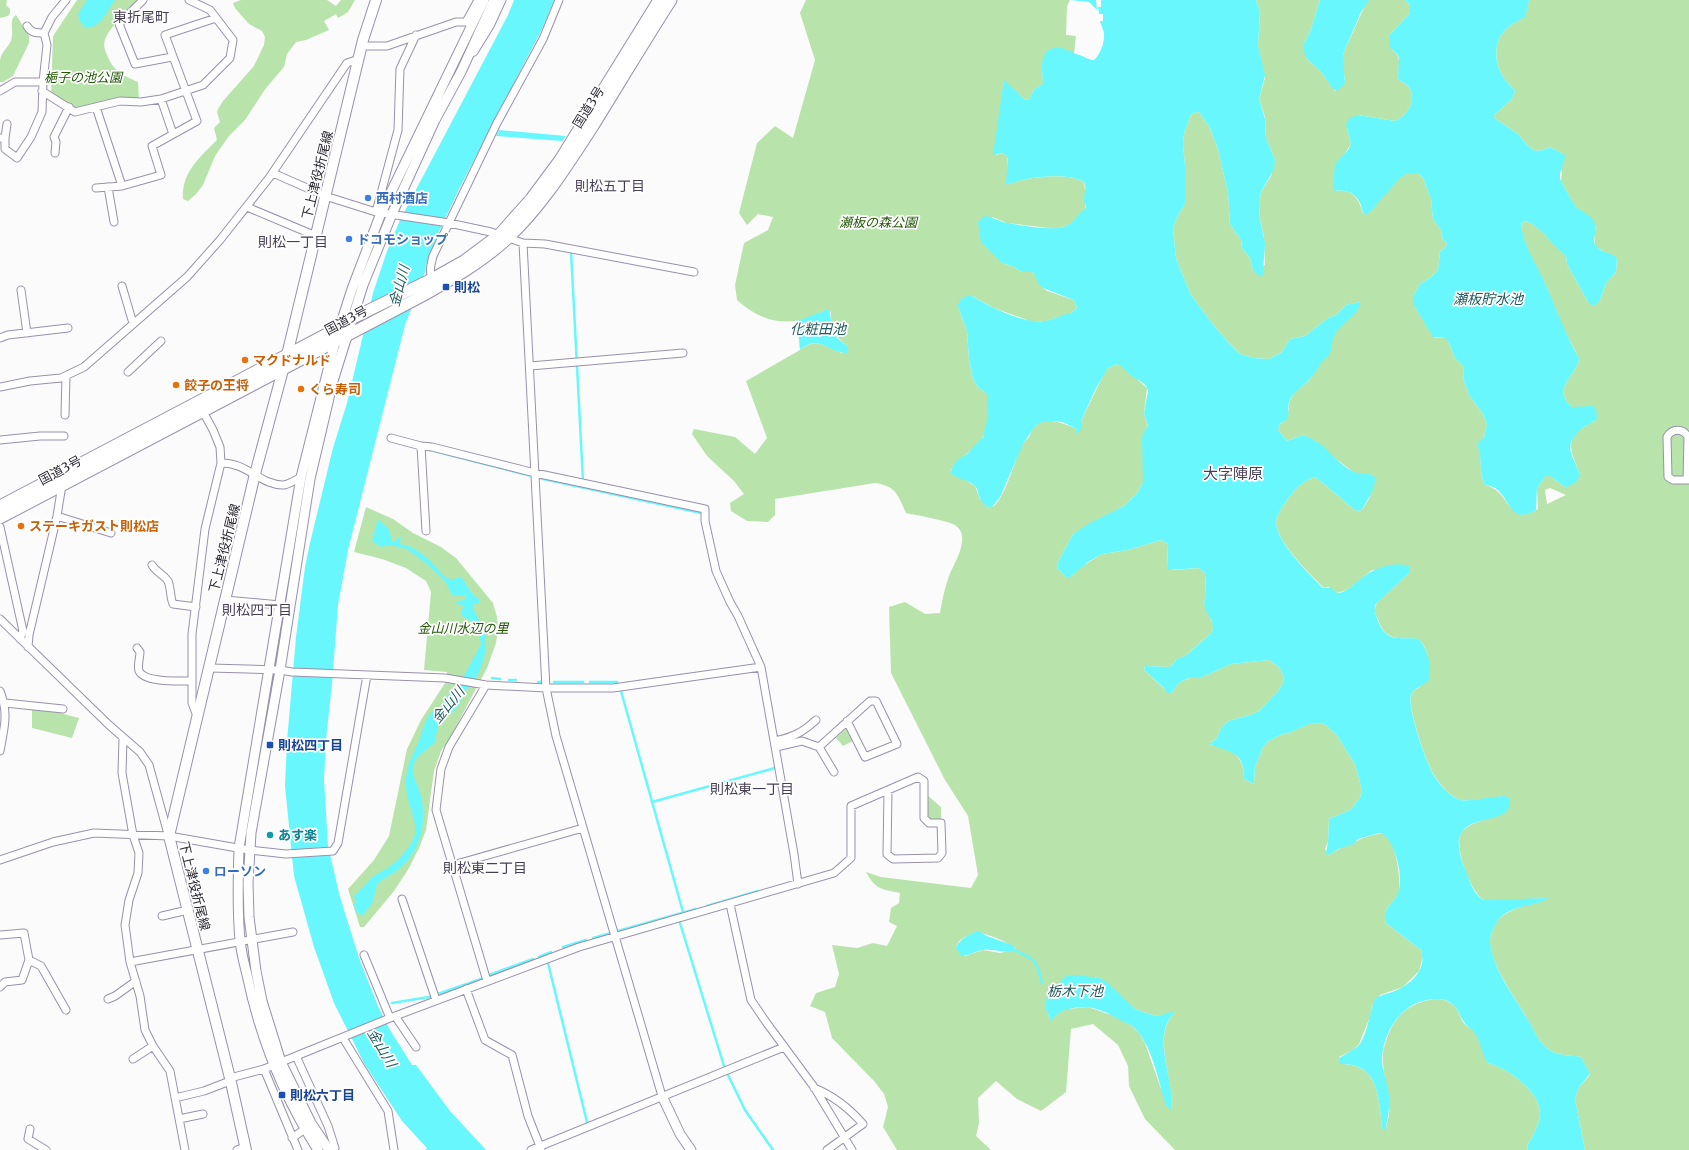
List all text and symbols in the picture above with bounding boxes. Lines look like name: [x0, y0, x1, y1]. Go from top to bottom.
district label: 東折尾町: [113, 8, 169, 26]
park label: 梔子の池公園: [44, 69, 124, 86]
street label: 国道3号: [569, 83, 608, 131]
street label: 下上津役折尾線: [298, 129, 337, 221]
district label: 則松五丁目: [575, 177, 645, 195]
place label: 西村酒店: [376, 190, 428, 207]
marker: 西村酒店: [363, 193, 373, 203]
park label: 瀬板の森公園: [839, 214, 919, 231]
place label: ドコモショップ: [357, 231, 448, 248]
district label: 則松一丁目: [258, 233, 328, 251]
marker: ドコモショップ: [344, 234, 354, 244]
water label: 金山川: [385, 261, 414, 309]
place label: 則松: [454, 279, 480, 296]
marker: 則松: [441, 282, 451, 292]
water label: 瀬板貯水池: [1453, 290, 1525, 308]
street label: 国道3号: [322, 302, 371, 339]
water label: 化粧田池: [790, 320, 848, 338]
place label: マクドナルド: [253, 352, 331, 369]
marker: マクドナルド: [240, 355, 250, 365]
place label: 餃子の王将: [184, 377, 249, 394]
marker: 餃子の王将: [171, 380, 181, 390]
place label: くら寿司: [309, 381, 361, 398]
marker: くら寿司: [296, 384, 306, 394]
street label: 国道3号: [36, 452, 85, 489]
district label: 大字陣原: [1203, 464, 1263, 483]
street label: 下上津役折尾線: [205, 502, 244, 594]
place label: ステーキガスト則松店: [29, 518, 159, 535]
marker: ステーキガスト則松店: [16, 521, 26, 531]
district label: 則松四丁目: [222, 601, 292, 619]
park label: 金山川水辺の里: [417, 620, 509, 637]
water label: 金山川: [428, 682, 470, 727]
place label: 則松四丁目: [278, 737, 343, 754]
marker: 則松四丁目: [265, 740, 275, 750]
district label: 則松東一丁目: [710, 780, 794, 798]
place label: あす楽: [278, 827, 317, 844]
marker: あす楽: [265, 830, 275, 840]
street label: 下上津役折尾線: [175, 840, 214, 932]
district label: 則松東二丁目: [443, 859, 527, 877]
place label: ローソン: [214, 863, 266, 880]
marker: ローソン: [201, 866, 211, 876]
water label: 栃木下池: [1047, 982, 1105, 1000]
water label: 金山川: [363, 1025, 402, 1072]
place label: 則松六丁目: [290, 1087, 355, 1104]
marker: 則松六丁目: [277, 1090, 287, 1100]

